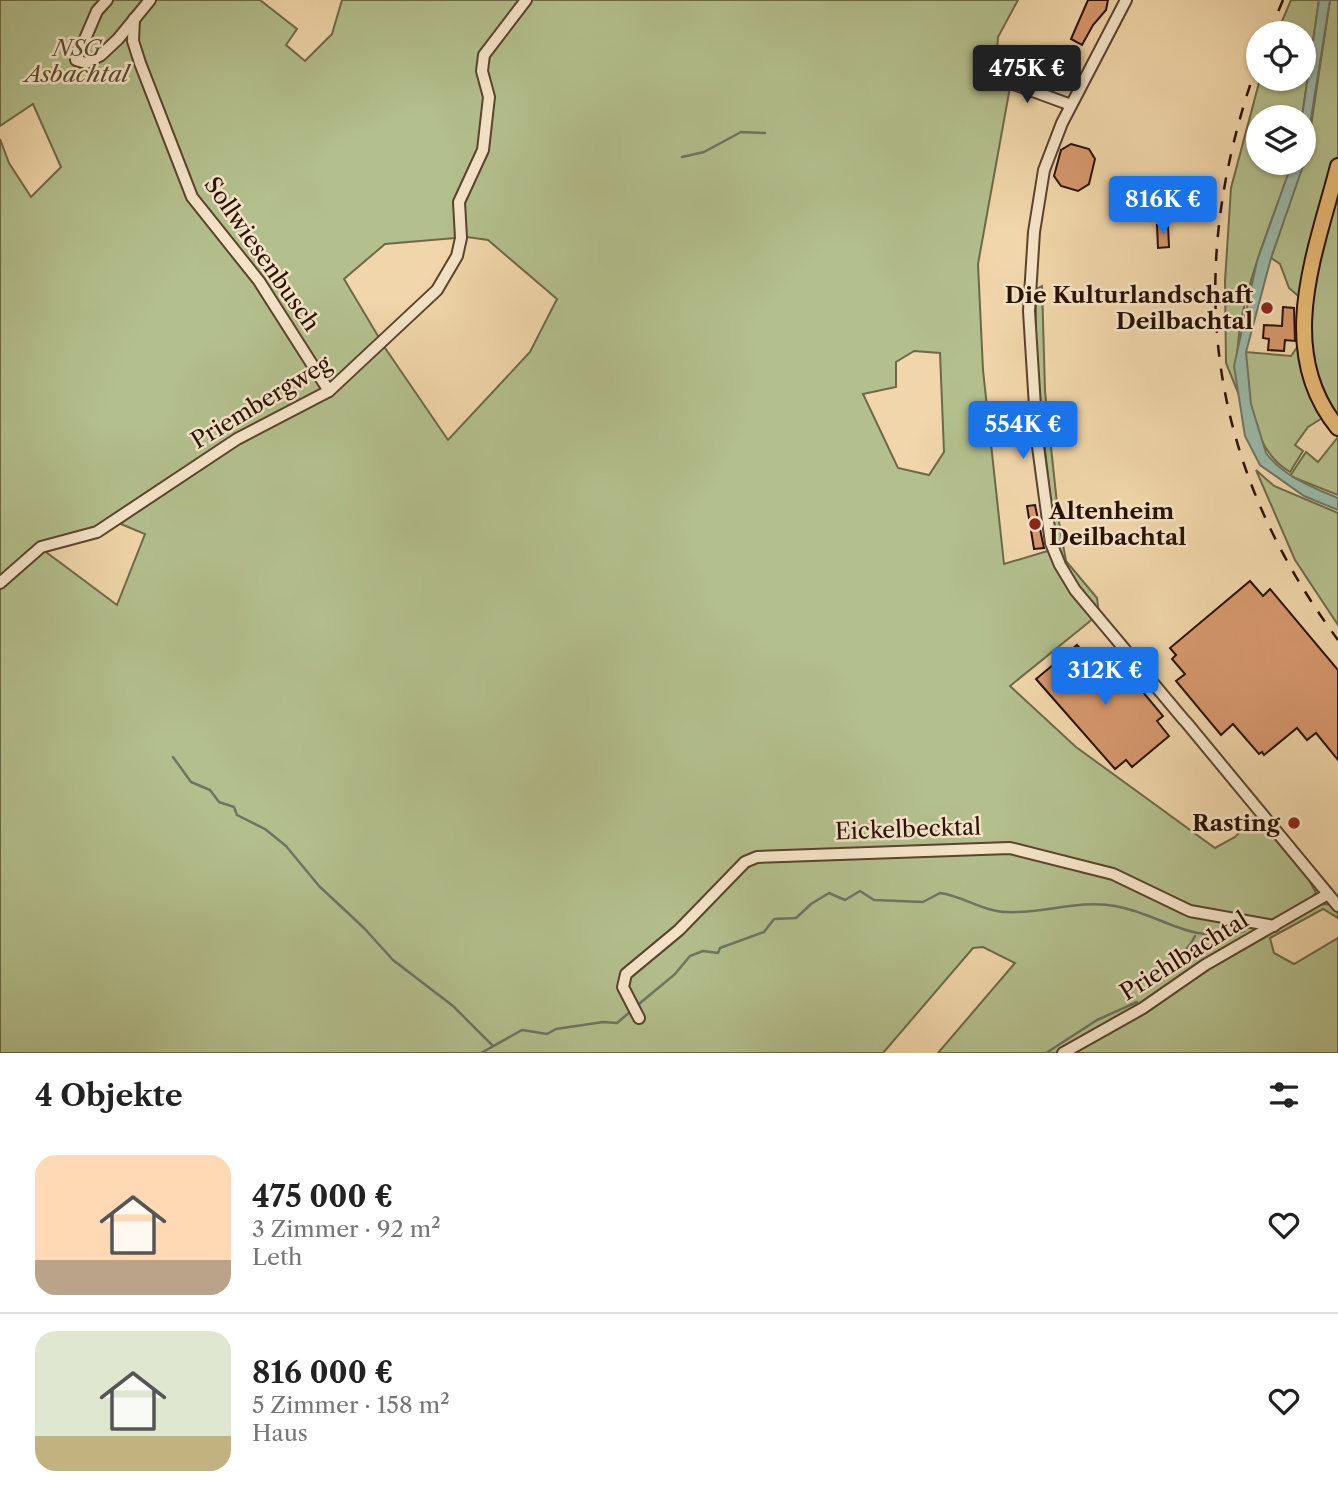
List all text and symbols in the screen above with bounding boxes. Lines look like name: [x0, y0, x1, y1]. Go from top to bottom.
map controls: [1246, 21, 1316, 175]
button: locate: [1246, 21, 1316, 91]
park label: NSG Asbachtal: [22, 34, 132, 88]
pin: 475K €: [970, 46, 1084, 105]
text: 475K €: [989, 54, 1065, 82]
button: layers: [1246, 105, 1316, 175]
street label: Sollwiesenbusch: [198, 171, 326, 337]
pin: 816K €: [1106, 176, 1220, 236]
text: 816K €: [1125, 185, 1201, 213]
place label: Die Kulturlandschaft Deilbachtal: [1005, 281, 1254, 335]
marker: Die Kulturlandschaft Deilbachtal: [1259, 300, 1275, 316]
street label: Priembergweg: [186, 349, 337, 455]
pin: 554K €: [966, 402, 1080, 461]
text: 554K €: [984, 410, 1062, 438]
place label: Altenheim Deilbachtal: [1048, 497, 1186, 551]
marker: Altenheim Deilbachtal: [1027, 516, 1043, 532]
pin: 312K €: [1048, 648, 1162, 707]
text: 312K €: [1067, 656, 1143, 684]
place label: Rasting: [1192, 809, 1281, 837]
street label: Eickelbecktal: [834, 812, 982, 846]
marker: Rasting: [1286, 815, 1302, 831]
street label: Priehlbachtal: [1115, 905, 1253, 1006]
icon: filters: [1265, 1076, 1303, 1114]
text: 4 Objekte: [35, 1077, 183, 1114]
text: 475 000 €: [252, 1178, 393, 1215]
icon: home: [91, 1183, 175, 1267]
icon: heart: [1265, 1206, 1303, 1244]
text: 3 Zimmer · 92 m²: [252, 1215, 441, 1243]
text: Leth: [252, 1243, 302, 1271]
text: 816 000 €: [252, 1354, 393, 1391]
icon: home: [91, 1359, 175, 1443]
icon: heart: [1265, 1382, 1303, 1420]
text: 5 Zimmer · 158 m²: [252, 1391, 450, 1419]
text: Haus: [252, 1419, 308, 1447]

